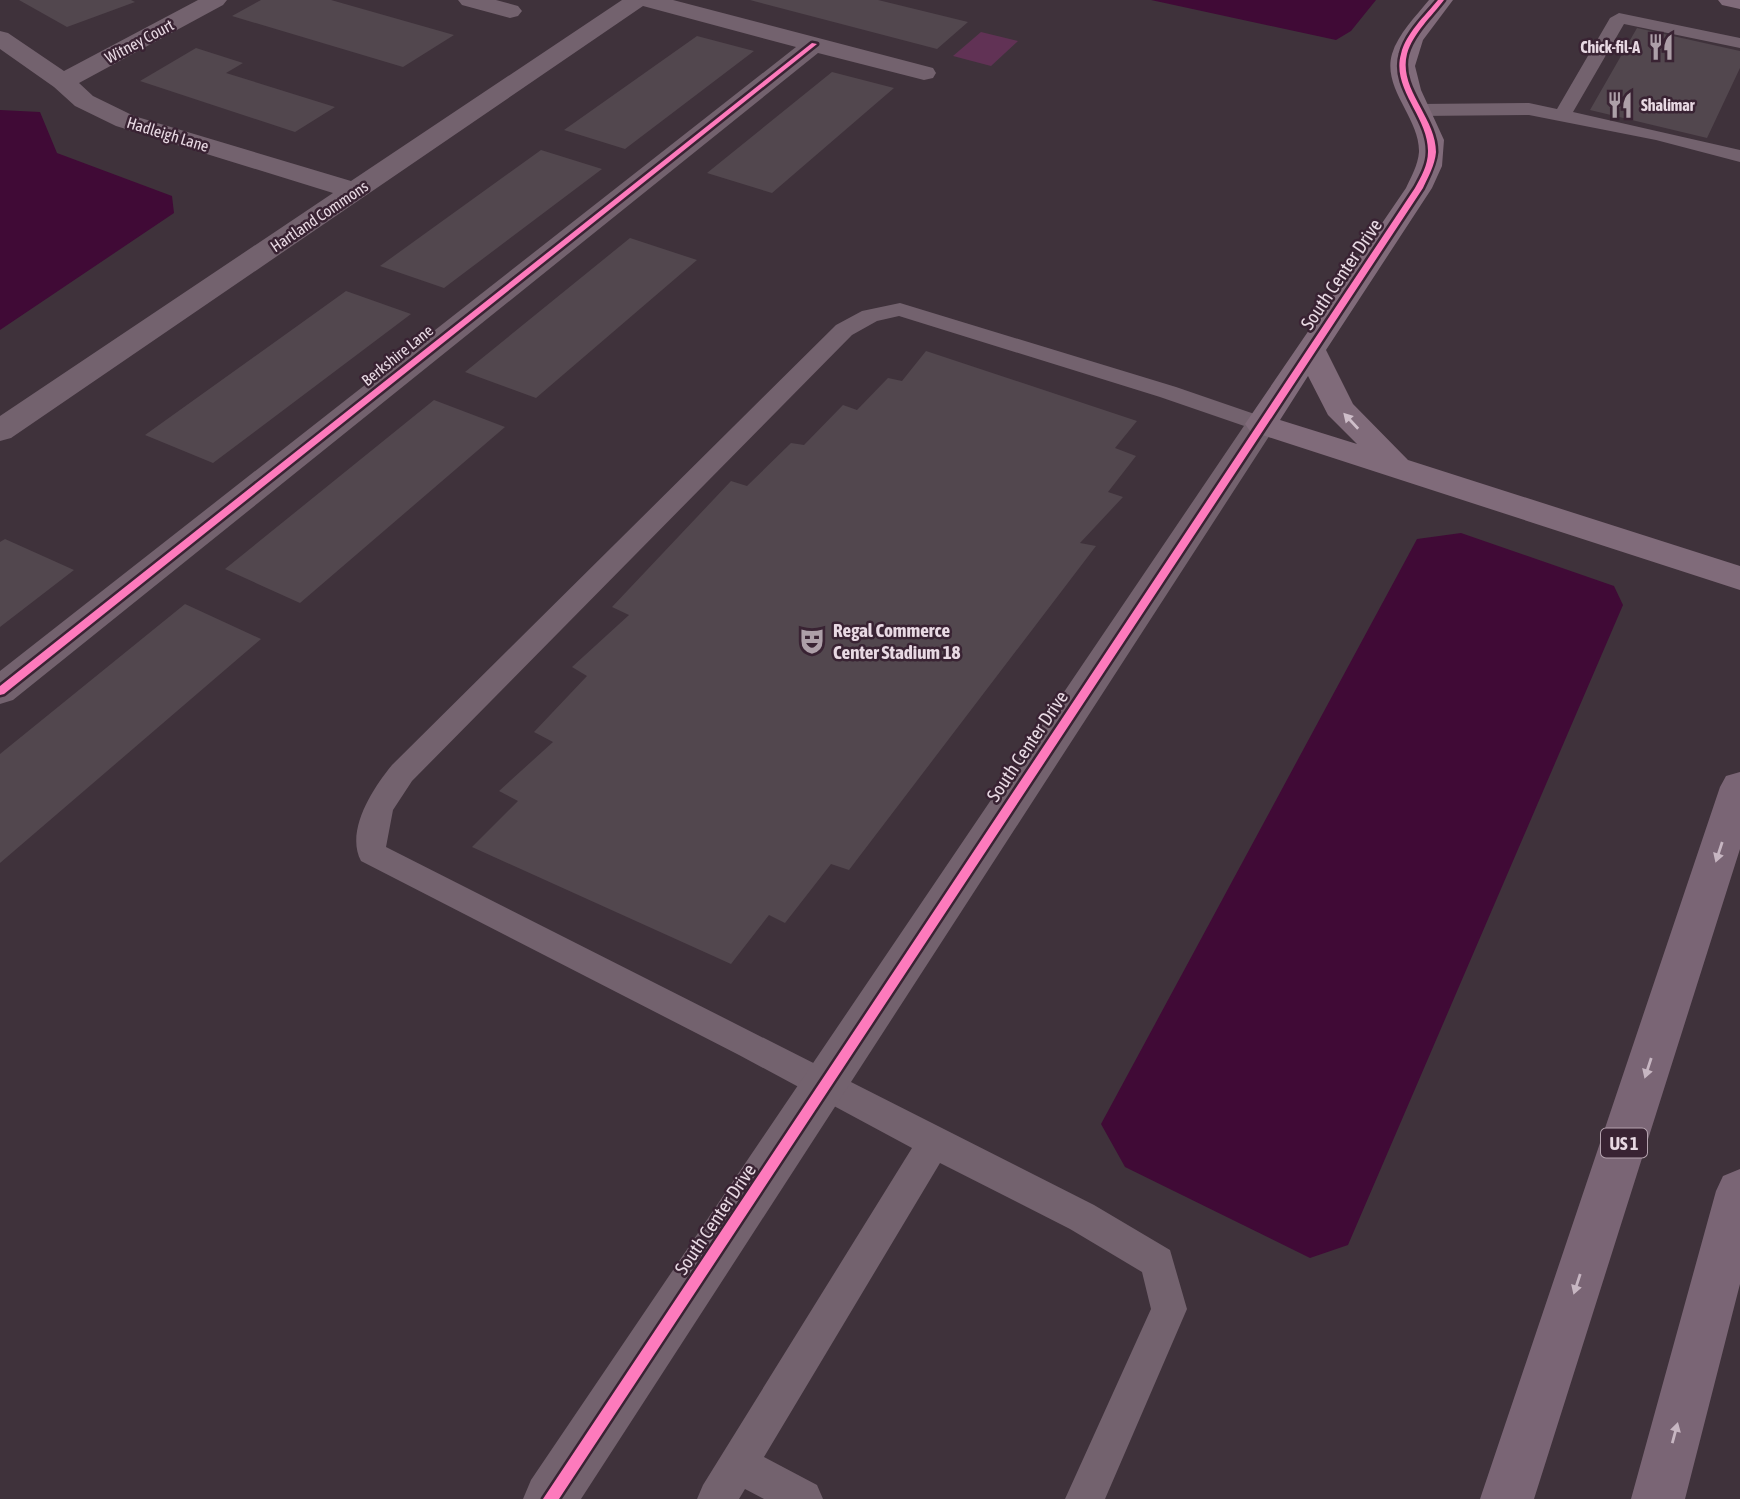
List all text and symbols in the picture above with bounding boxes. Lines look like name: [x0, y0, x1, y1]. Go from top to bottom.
street label: Witney Court: [102, 15, 177, 67]
restaurant icon: Chick-fil-A: [1646, 32, 1676, 62]
place label: Chick-fil-A: [1580, 38, 1640, 56]
restaurant icon: Shalimar: [1605, 90, 1635, 120]
place label: Shalimar: [1641, 96, 1695, 114]
street label: Hadleigh Lane: [125, 113, 211, 156]
street label: Hartland Commons: [267, 177, 371, 255]
street label: South Center Drive: [1296, 214, 1386, 334]
street label: Berkshire Lane: [358, 321, 436, 389]
one-way arrow: [1343, 412, 1359, 430]
place label: Regal Commerce Center Stadium 18: [833, 619, 961, 663]
theatre icon: Regal Commerce Center Stadium 18: [797, 626, 827, 656]
street label: South Center Drive: [982, 686, 1072, 806]
one-way arrow: [1713, 842, 1724, 863]
one-way arrow: [1642, 1058, 1653, 1079]
road number: US 1: [1601, 1128, 1647, 1158]
street label: South Center Drive: [670, 1159, 760, 1279]
one-way arrow: [1572, 1274, 1582, 1295]
one-way arrow: [1670, 1422, 1681, 1444]

